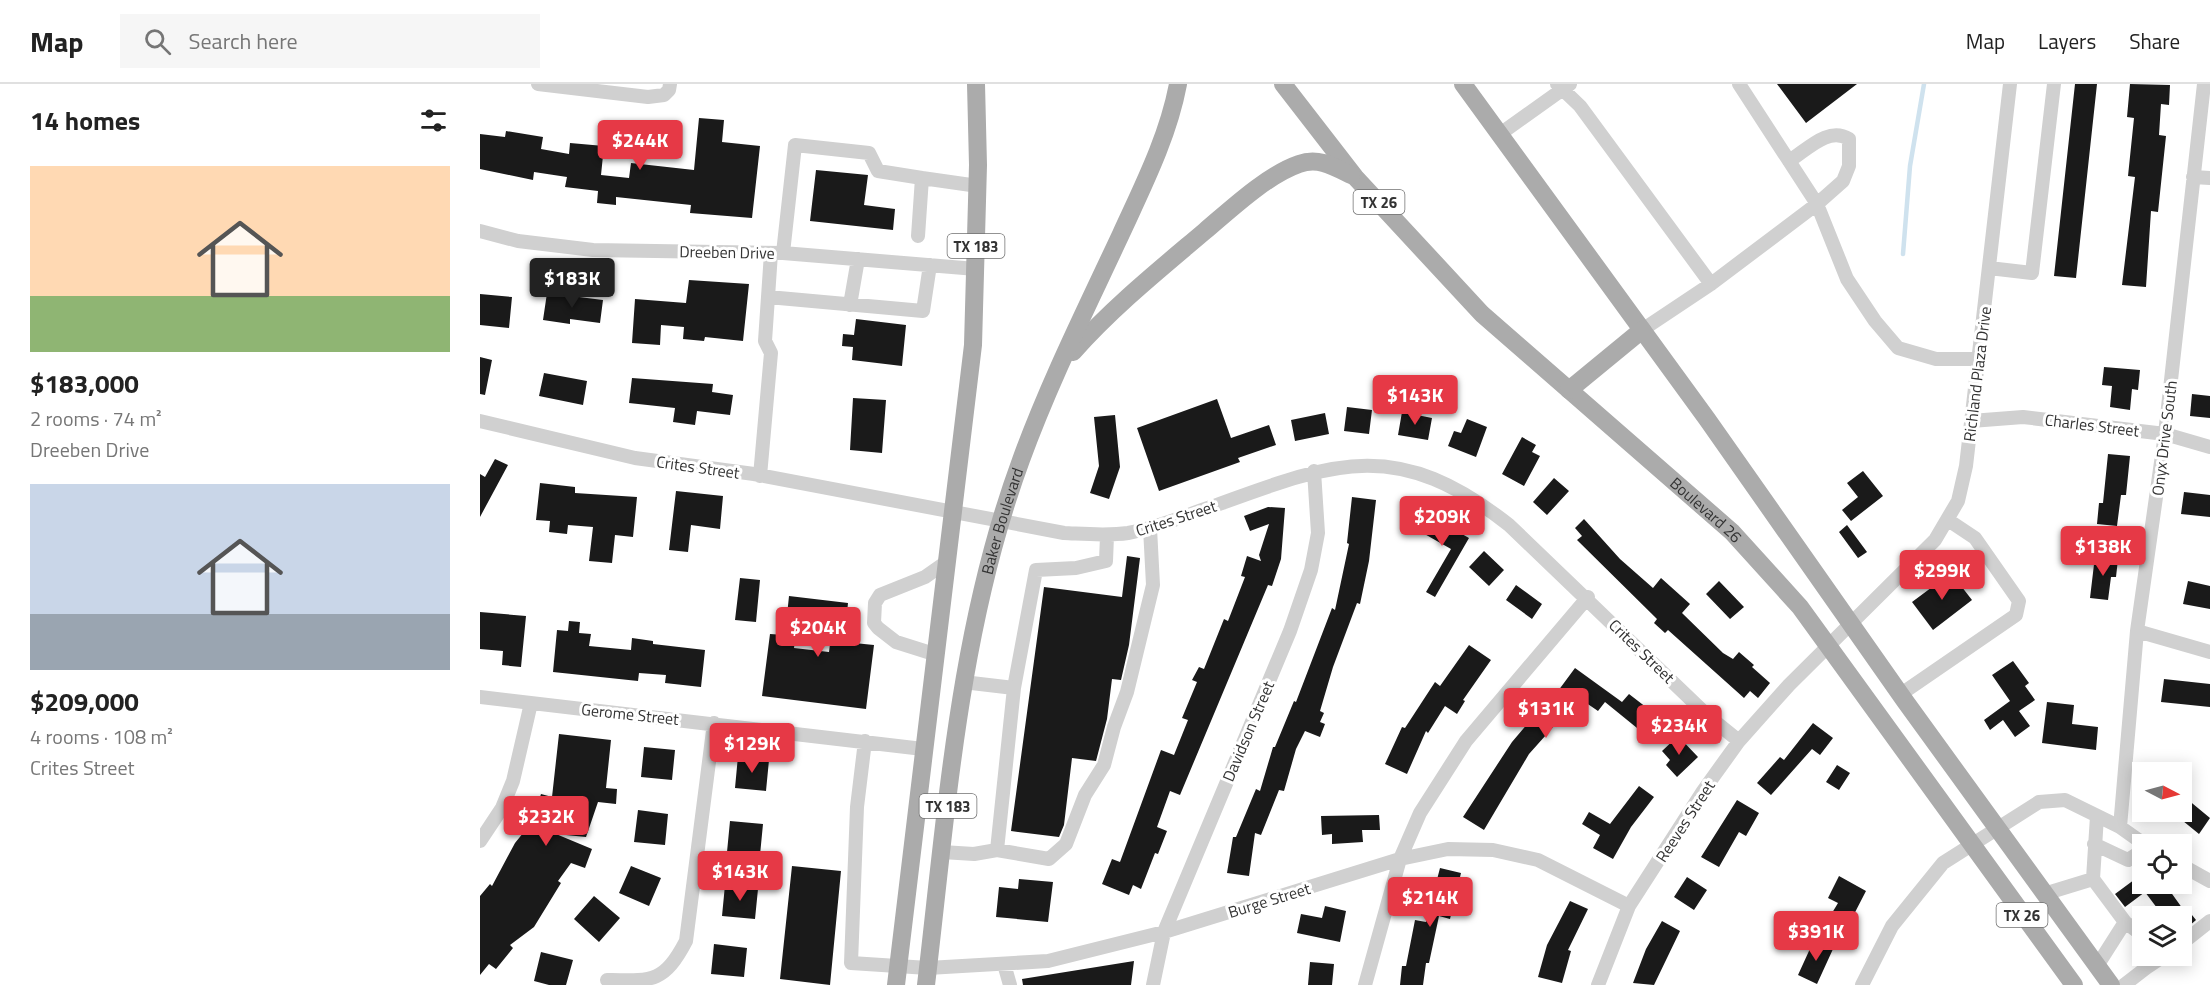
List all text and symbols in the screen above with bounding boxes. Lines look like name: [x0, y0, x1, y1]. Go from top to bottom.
search box: [120, 14, 540, 68]
text: Map: [30, 20, 84, 63]
text: Search here: [189, 24, 298, 58]
icon: search: [141, 25, 174, 58]
text: Map: [1966, 25, 2005, 57]
text: Layers: [2038, 25, 2096, 57]
text: Share: [2129, 25, 2180, 57]
text: 14 homes: [30, 101, 140, 140]
icon: filters: [417, 104, 450, 137]
pin: $244K: [598, 120, 682, 171]
text: $244K: [612, 124, 668, 155]
road number: TX 26: [1354, 190, 1404, 214]
icon: home: [186, 205, 294, 313]
road number: TX 183: [948, 234, 1004, 258]
street label: Dreeben Drive: [679, 239, 775, 265]
pin: $183K: [530, 258, 614, 309]
text: $183K: [544, 262, 600, 293]
street label: Richland Plaza Drive: [1957, 305, 1997, 443]
text: $183,000: [30, 364, 139, 403]
pin: $143K: [1373, 375, 1457, 426]
text: $143K: [1387, 379, 1443, 410]
street label: Onyx Drive South: [2145, 379, 2183, 497]
text: 2 rooms · 74 m²: [30, 403, 162, 434]
street label: Charles Street: [2043, 407, 2141, 443]
text: Dreeben Drive: [30, 434, 149, 465]
street label: Crites Street: [655, 449, 741, 485]
street label: Baker Boulevard: [975, 464, 1029, 577]
street label: Boulevard 26: [1665, 471, 1748, 548]
street label: Crites Street: [1133, 494, 1220, 542]
pin: $209K: [1400, 496, 1484, 547]
text: $209K: [1414, 500, 1470, 531]
icon: home: [186, 523, 294, 631]
pin: $138K: [2061, 526, 2145, 577]
text: $138K: [2075, 530, 2131, 561]
pin: $299K: [1900, 550, 1984, 601]
text: $299K: [1914, 554, 1970, 585]
pin: $204K: [776, 607, 860, 658]
text: $204K: [790, 611, 846, 642]
street label: Crites Street: [1604, 613, 1681, 689]
street label: Davidson Street: [1216, 677, 1280, 785]
text: $209,000: [30, 682, 139, 721]
pin: $131K: [1504, 688, 1588, 739]
text: $131K: [1518, 692, 1574, 723]
street label: Gerome Street: [580, 697, 680, 731]
pin: $234K: [1637, 705, 1721, 756]
text: $234K: [1651, 709, 1707, 740]
text: 4 rooms · 108 m²: [30, 721, 173, 752]
pin: $129K: [710, 723, 794, 774]
text: $129K: [724, 727, 780, 758]
text: Crites Street: [30, 752, 134, 783]
north arrow: [2132, 762, 2192, 822]
map controls: [2132, 762, 2192, 966]
street label: Reeves Street: [1649, 775, 1721, 867]
road number: TX 183: [920, 794, 976, 818]
pin: $232K: [504, 796, 588, 847]
text: $232K: [518, 800, 574, 831]
button: locate: [2132, 834, 2192, 894]
pin: $143K: [698, 851, 782, 902]
text: $143K: [712, 855, 768, 886]
street label: Burge Street: [1225, 876, 1313, 924]
pin: $214K: [1388, 877, 1472, 928]
text: $214K: [1402, 881, 1458, 912]
road number: TX 26: [1996, 903, 2048, 927]
button: layers: [2132, 906, 2192, 966]
pin: $391K: [1774, 911, 1858, 962]
text: $391K: [1788, 915, 1844, 946]

